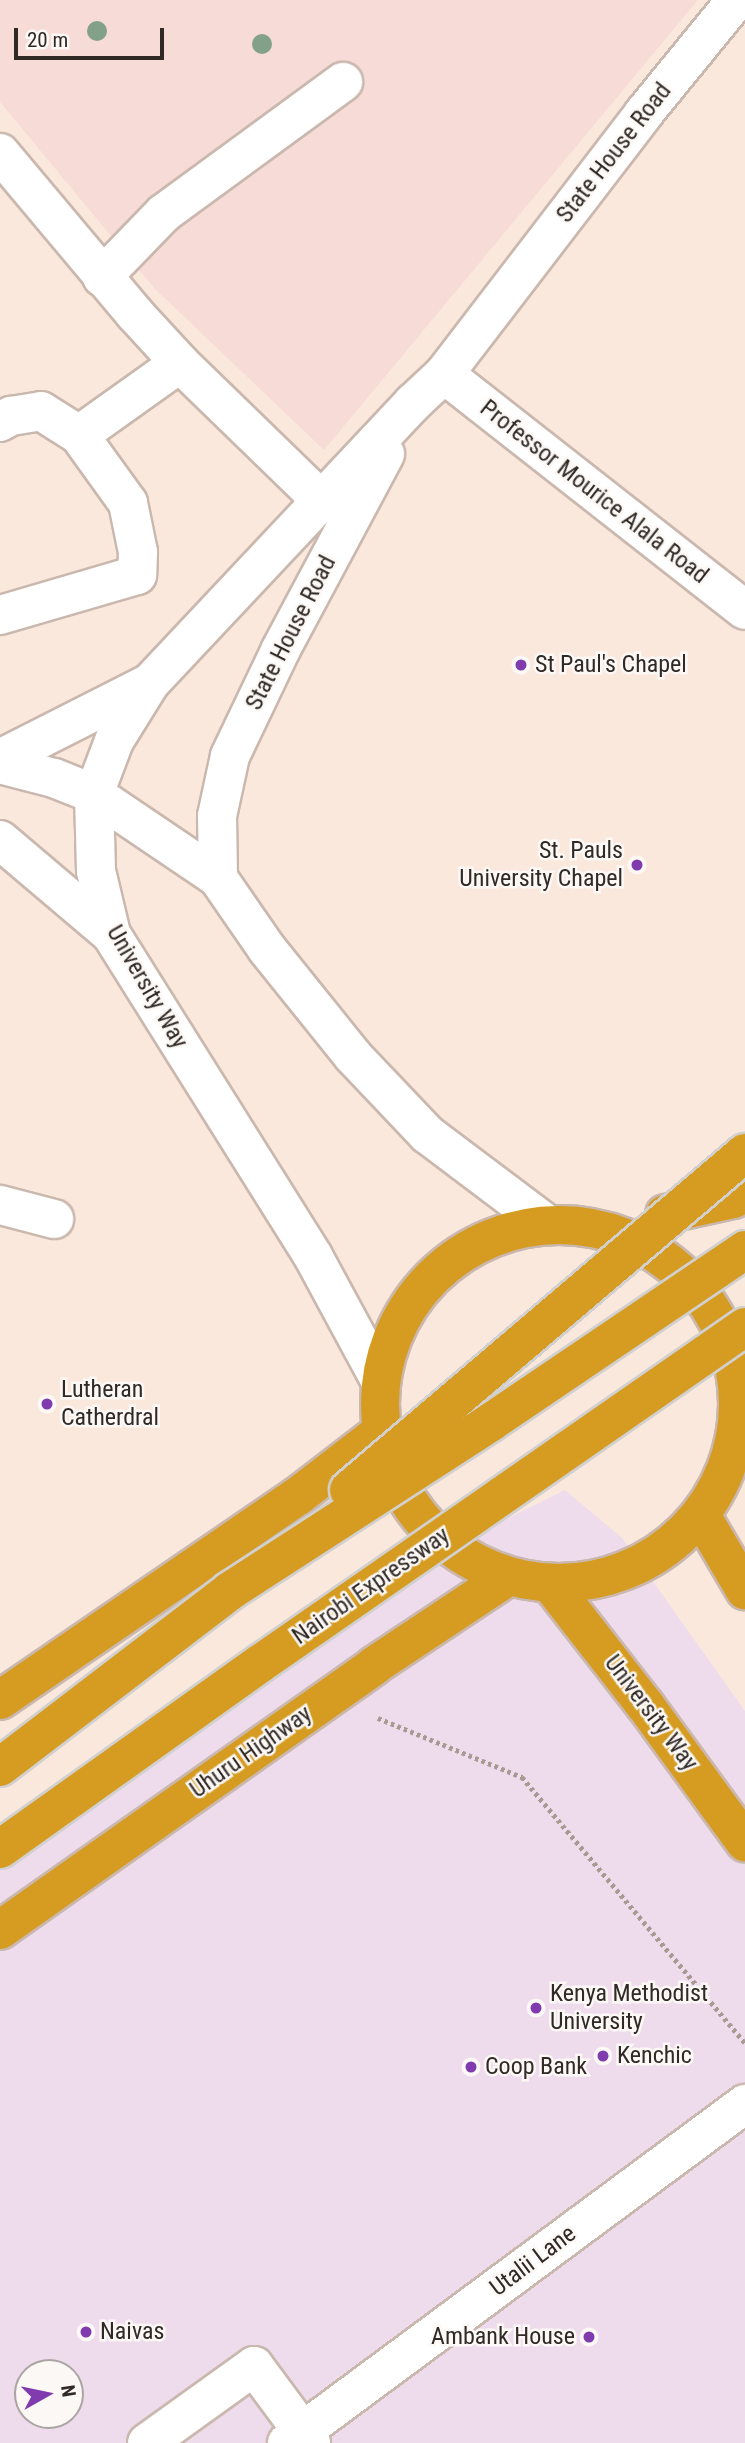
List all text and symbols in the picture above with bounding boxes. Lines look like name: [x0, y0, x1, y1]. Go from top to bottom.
scale bar: [18, 14, 168, 58]
text: 20 m: [27, 28, 68, 52]
street label: State House Road: [551, 77, 677, 229]
street label: Professor Mourice Alala Road: [474, 394, 714, 590]
street label: State House Road: [240, 551, 342, 715]
place label: St Paul's Chapel: [535, 651, 687, 679]
marker: St Paul's Chapel: [513, 657, 529, 673]
place label: St. Pauls University Chapel: [459, 837, 623, 893]
marker: St. Pauls University Chapel: [629, 857, 645, 873]
street label: University Way: [100, 920, 194, 1054]
place label: Lutheran Catherdral: [61, 1376, 159, 1432]
marker: Lutheran Catherdral: [39, 1396, 55, 1412]
street label: Nairobi Expressway: [287, 1521, 455, 1651]
street label: University Way: [598, 1649, 704, 1777]
street label: Uhuru Highway: [185, 1700, 317, 1804]
place label: Kenya Methodist University: [550, 1980, 708, 2036]
marker: Kenya Methodist University: [528, 2000, 544, 2016]
place label: Kenchic: [617, 2042, 692, 2070]
marker: Kenchic: [595, 2048, 611, 2064]
place label: Coop Bank: [485, 2053, 587, 2081]
marker: Coop Bank: [463, 2059, 479, 2075]
street label: Utalii Lane: [484, 2219, 582, 2303]
place label: Naivas: [100, 2318, 164, 2346]
place label: Ambank House: [431, 2323, 575, 2351]
marker: Naivas: [78, 2324, 94, 2340]
marker: Ambank House: [581, 2329, 597, 2345]
north arrow: [14, 2359, 84, 2429]
text: N: [56, 2383, 81, 2398]

